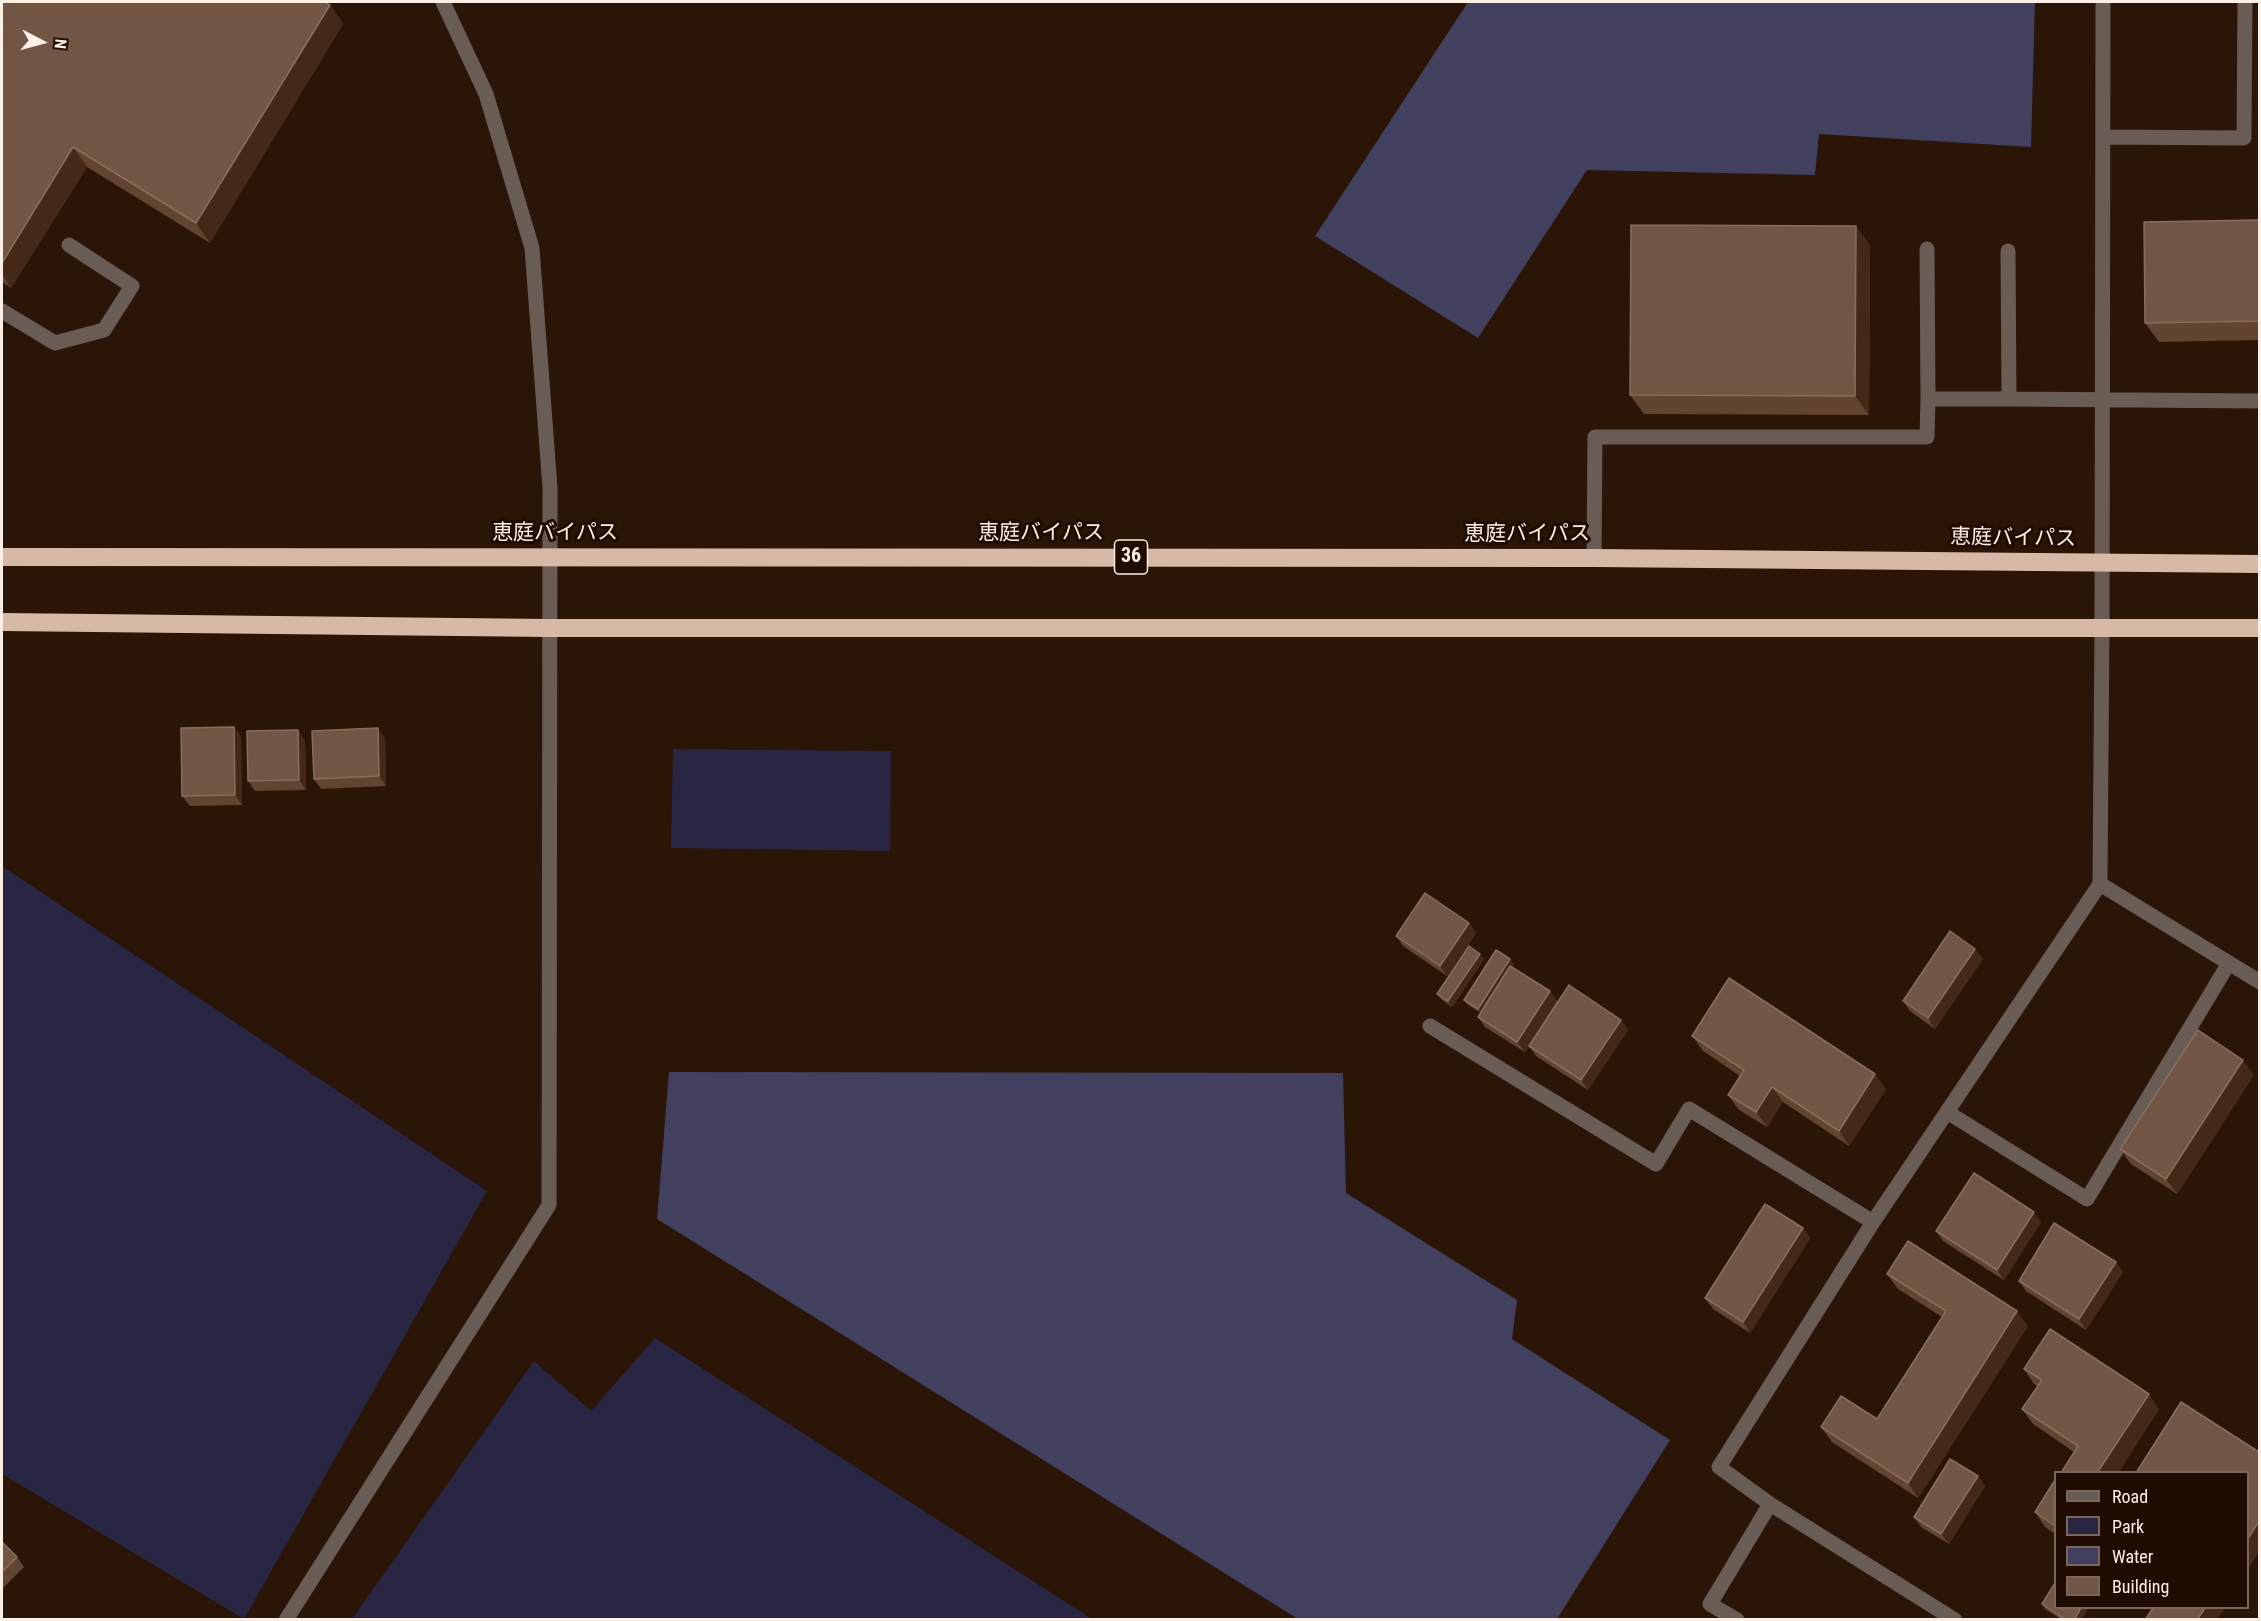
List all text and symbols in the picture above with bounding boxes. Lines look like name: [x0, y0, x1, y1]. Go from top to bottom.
north arrow: [12, 12, 72, 72]
text: N: [50, 38, 70, 50]
street label: 恵庭バイパス: [492, 521, 618, 547]
street label: 恵庭バイパス: [978, 521, 1104, 547]
street label: 恵庭バイパス: [1464, 522, 1590, 548]
street label: 恵庭バイパス: [1950, 525, 2076, 553]
road number: 36: [1114, 540, 1148, 574]
legend: [2054, 1471, 2249, 1609]
text: Road: [2112, 1486, 2148, 1507]
text: Park: [2112, 1516, 2144, 1537]
text: Water: [2112, 1546, 2153, 1567]
text: Building: [2112, 1576, 2169, 1597]

